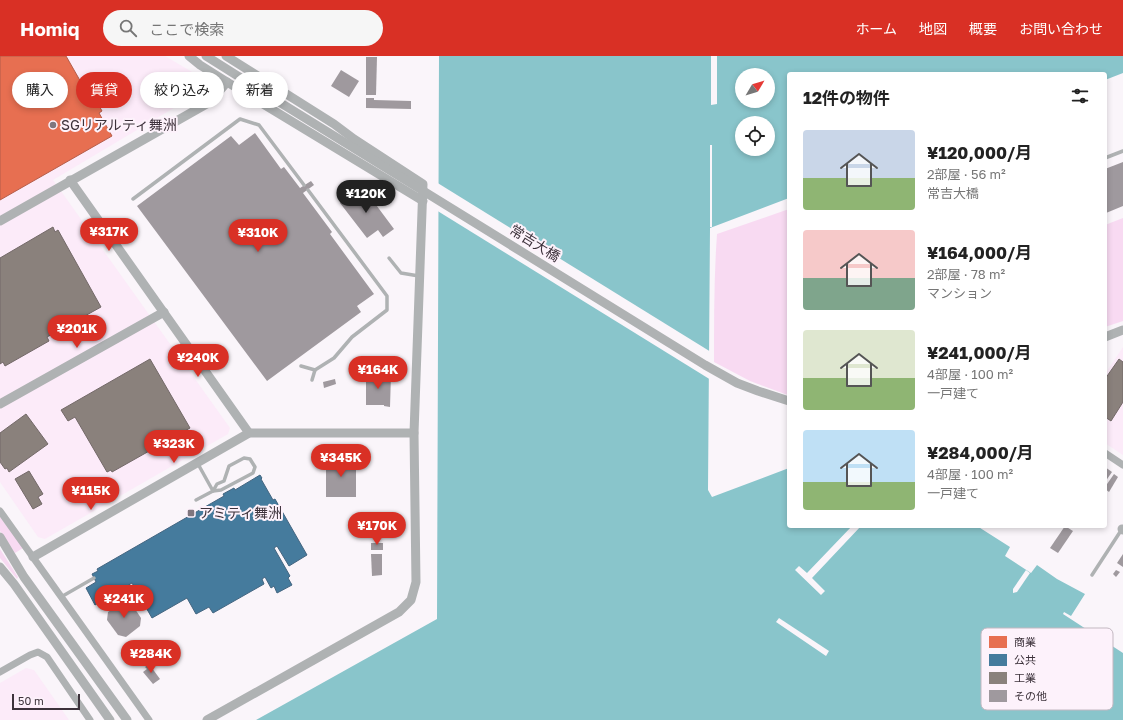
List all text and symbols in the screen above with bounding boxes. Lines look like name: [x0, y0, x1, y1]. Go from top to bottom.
search box: [103, 10, 383, 46]
text: Homiq: [20, 17, 79, 40]
icon: search: [117, 17, 139, 39]
text: ここで検索: [149, 20, 224, 38]
text: ホーム: [855, 20, 897, 37]
text: 地図: [919, 20, 947, 37]
text: 概要: [969, 20, 997, 37]
text: お問い合わせ: [1019, 20, 1103, 37]
north arrow: [735, 68, 775, 108]
map controls: [735, 68, 775, 156]
chip: 購入: [12, 72, 68, 108]
chip: 賃貸: [76, 72, 132, 108]
chip: 絞り込み: [140, 72, 224, 108]
chip: 新着: [232, 72, 288, 108]
icon: filters: [1069, 85, 1091, 107]
text: 12件の物件: [803, 87, 890, 108]
place label: SGリアルティ舞洲: [61, 116, 177, 133]
button: locate: [735, 116, 775, 156]
marker: SGリアルティ舞洲: [48, 120, 58, 130]
text: ¥120,000/月: [927, 142, 1032, 163]
icon: home: [835, 146, 883, 194]
text: 2部屋 · 56 m²: [927, 166, 1006, 182]
pin: ¥120K: [338, 180, 394, 214]
text: ¥120K: [345, 185, 387, 201]
text: 常吉大橋: [927, 185, 979, 201]
pin: ¥317K: [81, 218, 137, 252]
pin: ¥310K: [230, 219, 286, 253]
street label: 常吉大橋: [507, 221, 564, 265]
text: ¥317K: [89, 223, 129, 239]
text: ¥310K: [237, 224, 279, 240]
text: ¥164,000/月: [927, 242, 1032, 263]
icon: home: [835, 246, 883, 294]
text: 2部屋 · 78 m²: [927, 266, 1005, 282]
text: マンション: [927, 285, 992, 301]
pin: ¥201K: [49, 315, 105, 349]
text: ¥201K: [56, 320, 98, 336]
text: ¥241,000/月: [927, 342, 1032, 363]
pin: ¥240K: [170, 344, 226, 378]
icon: home: [835, 346, 883, 394]
text: ¥240K: [177, 349, 219, 365]
pin: ¥164K: [350, 356, 406, 390]
text: ¥164K: [357, 361, 399, 377]
text: 4部屋 · 100 m²: [927, 366, 1013, 382]
text: 一戸建て: [927, 385, 979, 401]
pin: ¥323K: [146, 430, 202, 464]
text: ¥323K: [153, 435, 195, 451]
text: ¥284,000/月: [927, 442, 1034, 463]
pin: ¥345K: [313, 444, 369, 478]
icon: home: [835, 446, 883, 494]
text: ¥345K: [320, 449, 362, 465]
text: 4部屋 · 100 m²: [927, 466, 1013, 482]
pin: ¥115K: [63, 477, 119, 511]
text: ¥115K: [71, 482, 111, 498]
text: 一戸建て: [927, 485, 979, 501]
place label: アミティ舞洲: [199, 504, 282, 521]
marker: アミティ舞洲: [186, 508, 196, 518]
pin: ¥170K: [349, 512, 405, 546]
text: ¥170K: [357, 517, 397, 533]
pin: ¥241K: [96, 585, 152, 619]
text: ¥241K: [104, 590, 144, 606]
legend: [981, 628, 1113, 710]
text: 商業: [1014, 635, 1036, 648]
pin: ¥284K: [123, 640, 179, 674]
text: ¥284K: [130, 645, 172, 661]
text: 公共: [1014, 653, 1036, 666]
text: 工業: [1014, 671, 1036, 684]
text: その他: [1014, 689, 1047, 702]
scale bar: [12, 692, 80, 711]
text: 50 m: [18, 694, 44, 707]

